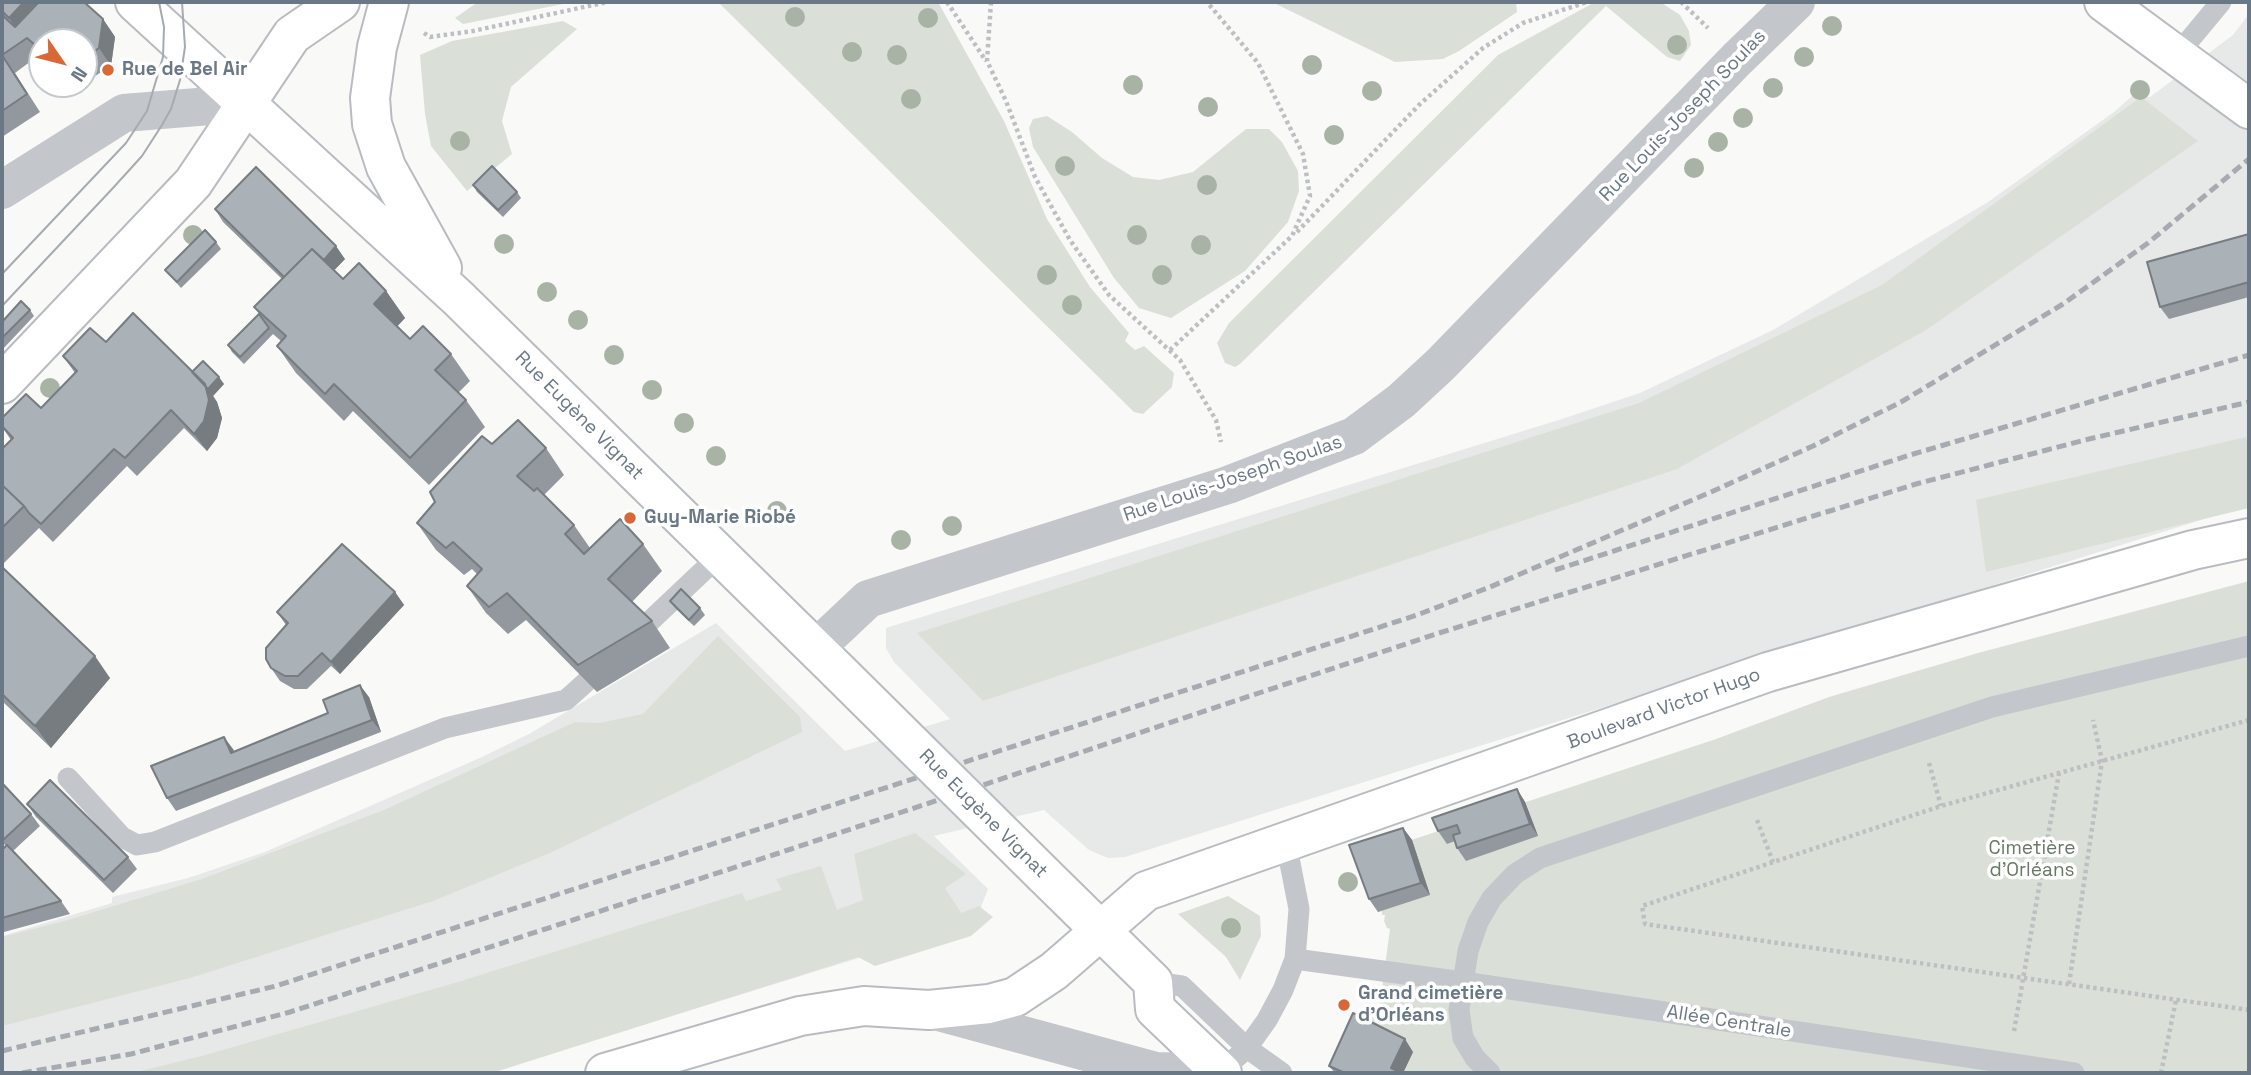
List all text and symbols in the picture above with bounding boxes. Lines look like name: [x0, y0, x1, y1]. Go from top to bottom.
street label: Rue Louis-Joseph Soulas: [1595, 25, 1771, 207]
north arrow: [28, 28, 98, 98]
place label: Rue de Bel Air: [122, 59, 247, 81]
text: N: [65, 62, 93, 87]
marker: Rue de Bel Air: [100, 62, 116, 78]
street label: Rue Eugène Vignat: [510, 347, 648, 485]
street label: Rue Louis-Joseph Soulas: [1121, 431, 1345, 527]
place label: Guy-Marie Riobé: [644, 507, 796, 529]
marker: Guy-Marie Riobé: [622, 510, 638, 526]
street label: Boulevard Victor Hugo: [1564, 663, 1764, 755]
street label: Rue Eugène Vignat: [914, 745, 1052, 883]
park label: Cimetière d'Orléans: [1989, 838, 2075, 882]
place label: Grand cimetière d'Orléans: [1358, 983, 1503, 1027]
marker: Grand cimetière d'Orléans: [1336, 997, 1352, 1013]
street label: Allée Centrale: [1665, 1001, 1793, 1043]

